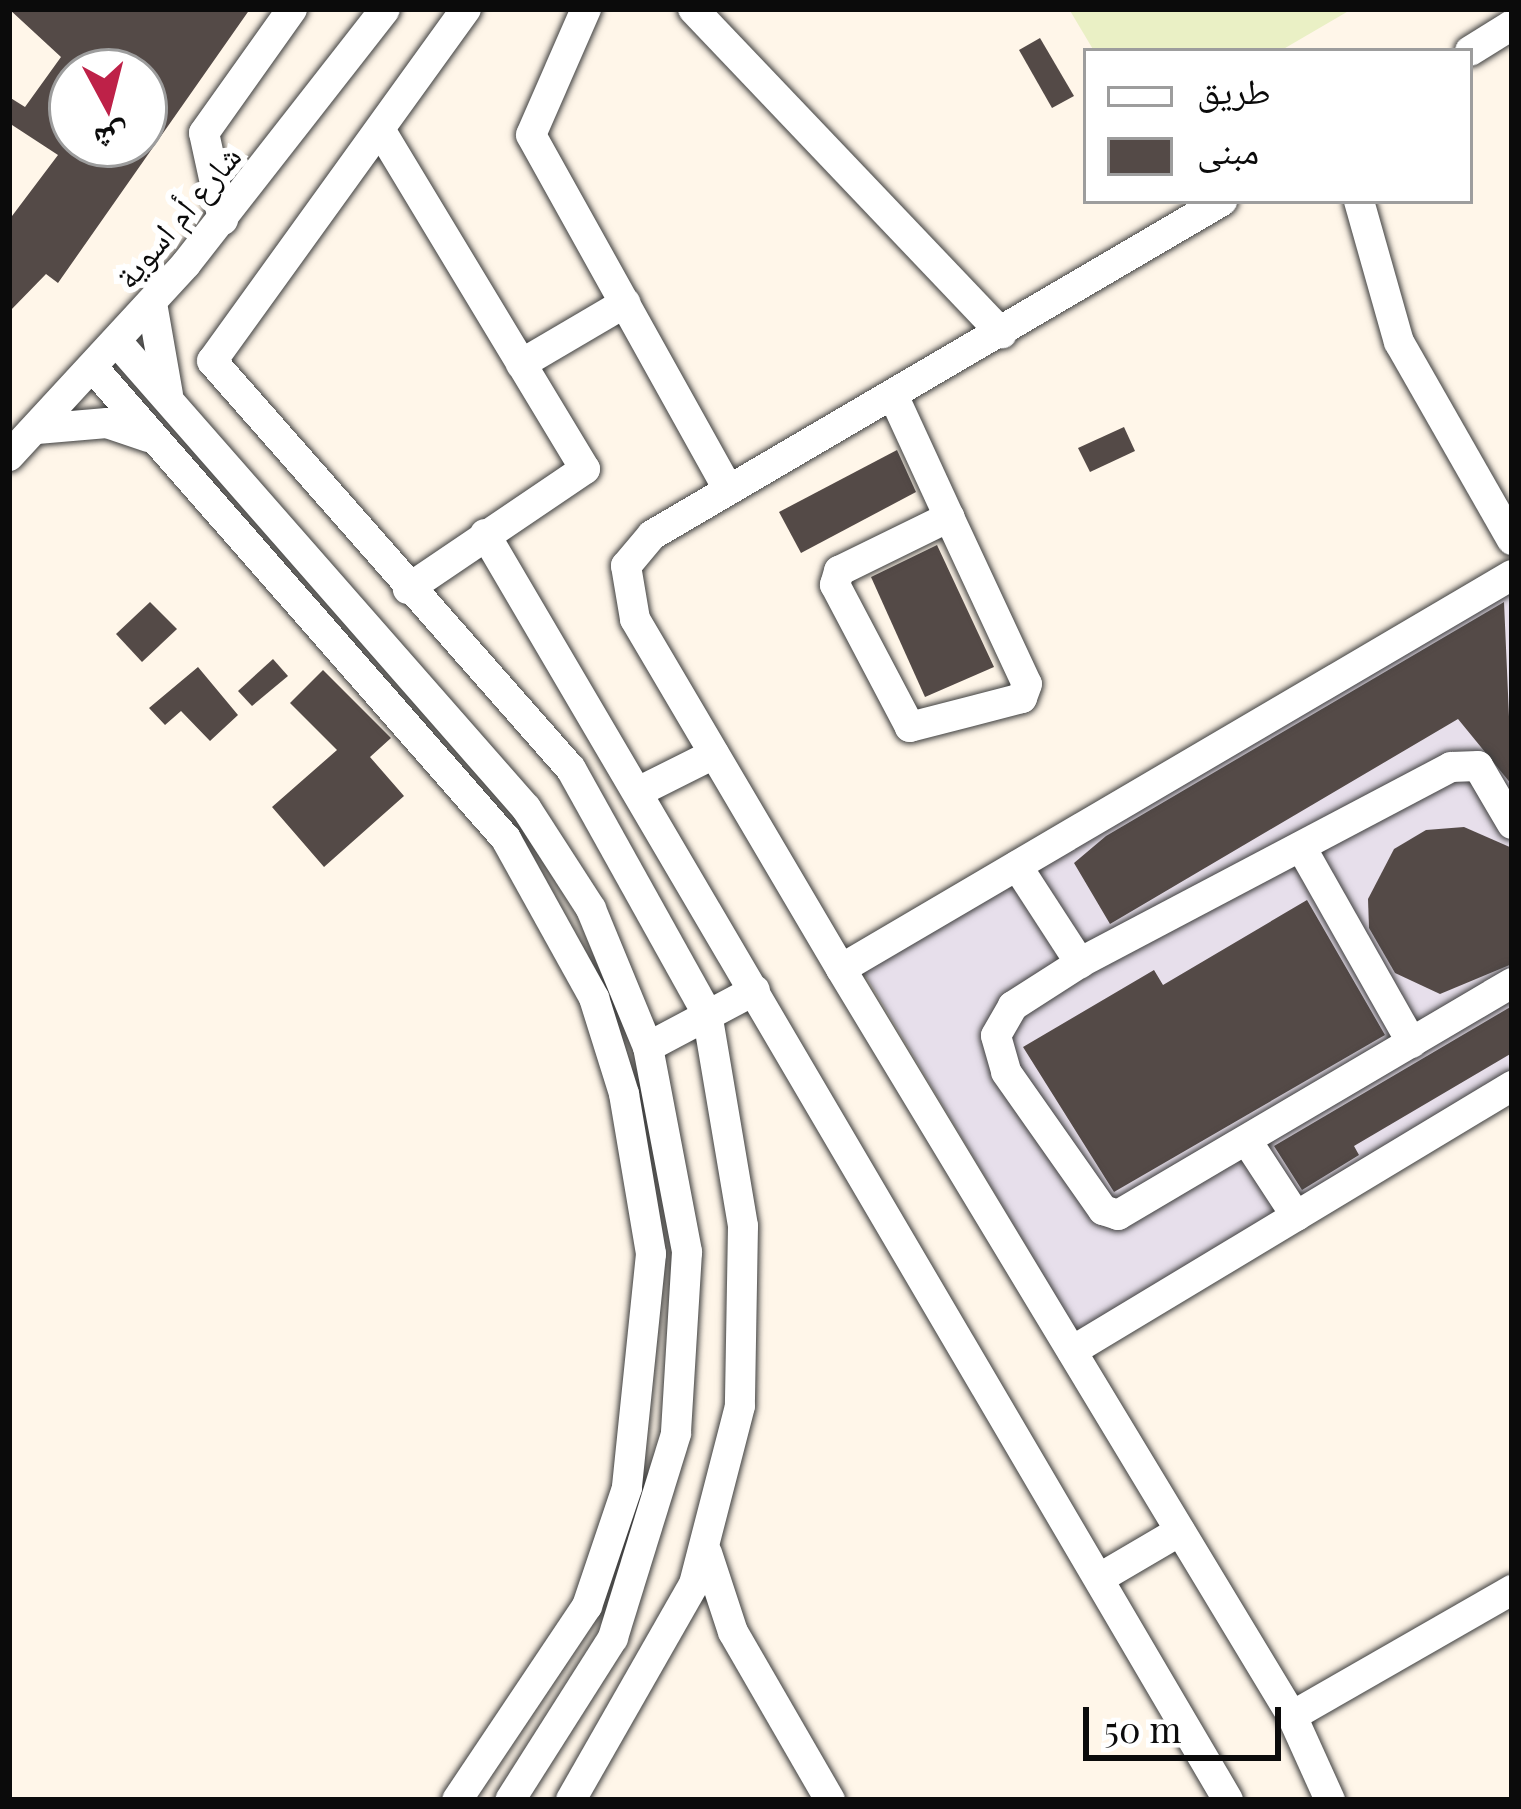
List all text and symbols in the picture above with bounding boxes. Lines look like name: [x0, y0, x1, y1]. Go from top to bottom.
north arrow: [48, 48, 168, 168]
legend: [1083, 48, 1473, 204]
text: طريق: [1197, 65, 1271, 113]
text: مبنى: [1197, 125, 1259, 173]
street label: شارع أم اسوية: [106, 136, 248, 296]
scale bar: [1089, 1683, 1287, 1757]
text: 50 m: [1104, 1704, 1181, 1752]

